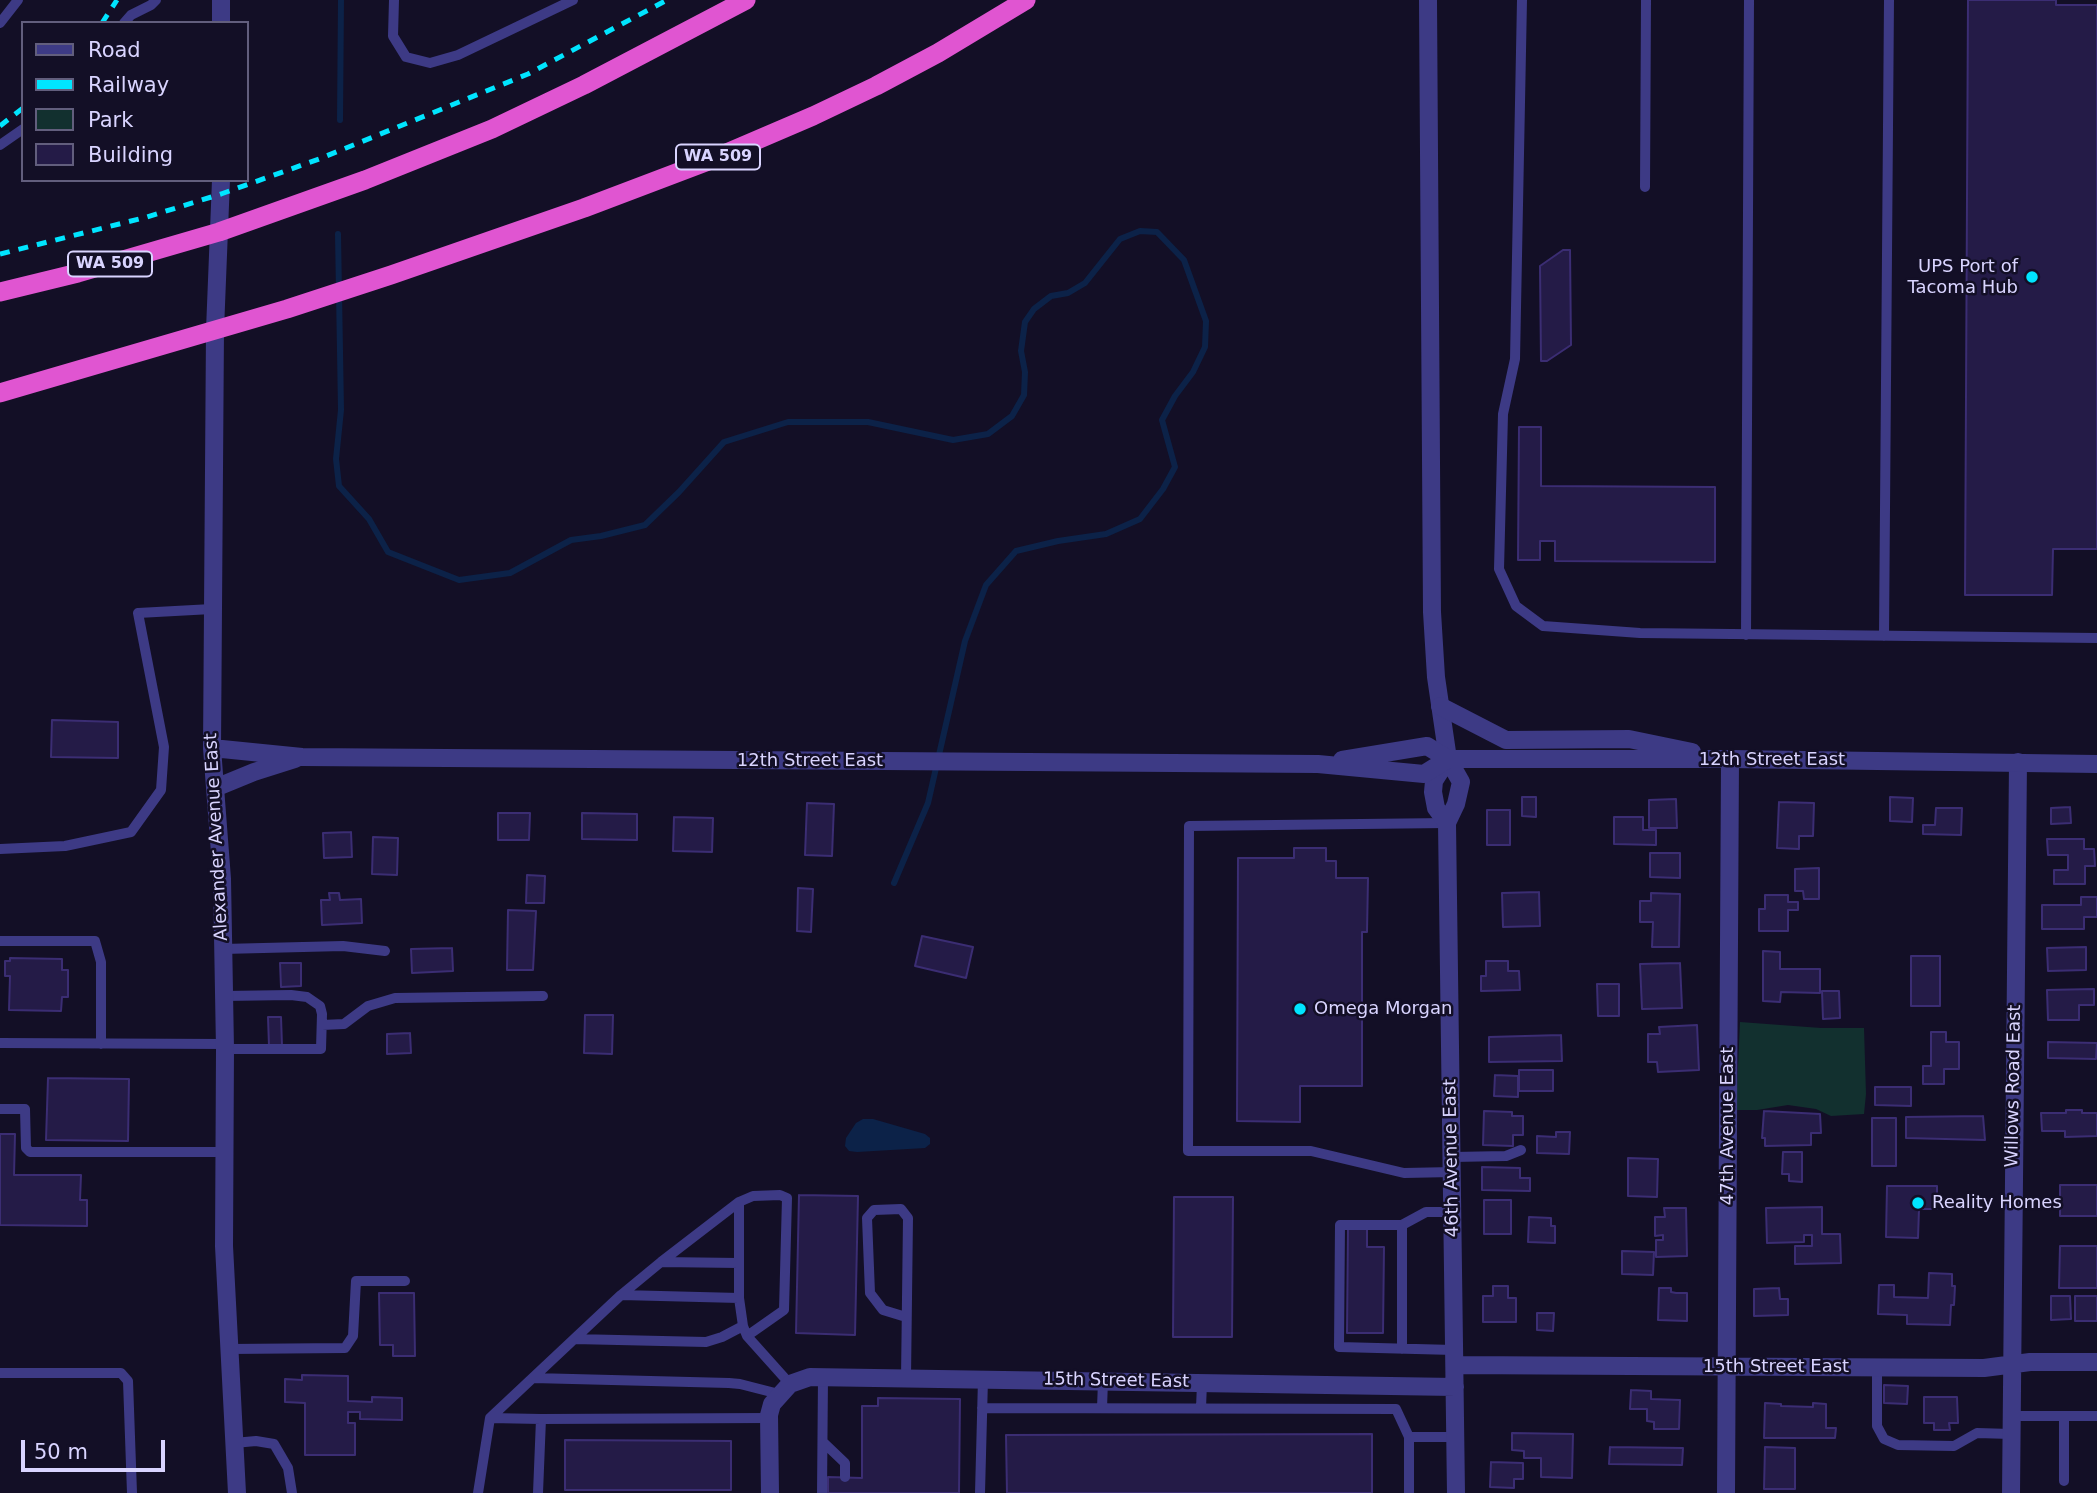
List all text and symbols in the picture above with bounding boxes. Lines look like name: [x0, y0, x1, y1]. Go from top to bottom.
legend: [21, 21, 248, 182]
text: Road: [88, 38, 141, 62]
text: Railway: [88, 73, 169, 97]
text: Park: [88, 108, 133, 132]
text: Building: [88, 143, 173, 167]
road number: WA 509: [676, 144, 760, 169]
road number: WA 509: [68, 252, 152, 276]
place label: UPS Port of Tacoma Hub: [1907, 256, 2018, 298]
marker: UPS Port of Tacoma Hub: [2024, 269, 2040, 285]
street label: Alexander Avenue East: [201, 732, 233, 942]
street label: 12th Street East: [1699, 749, 1845, 771]
street label: 12th Street East: [737, 750, 883, 772]
place label: Omega Morgan: [1314, 998, 1452, 1020]
marker: Omega Morgan: [1292, 1001, 1308, 1017]
street label: Willows Road East: [2002, 1004, 2026, 1168]
street label: 47th Avenue East: [1717, 1047, 1739, 1205]
street label: 46th Avenue East: [1440, 1079, 1464, 1237]
place label: Reality Homes: [1932, 1192, 2062, 1214]
marker: Reality Homes: [1910, 1195, 1926, 1211]
street label: 15th Street East: [1703, 1356, 1849, 1378]
street label: 15th Street East: [1043, 1369, 1189, 1393]
scale bar: [24, 1426, 168, 1470]
text: 50 m: [34, 1440, 88, 1464]

